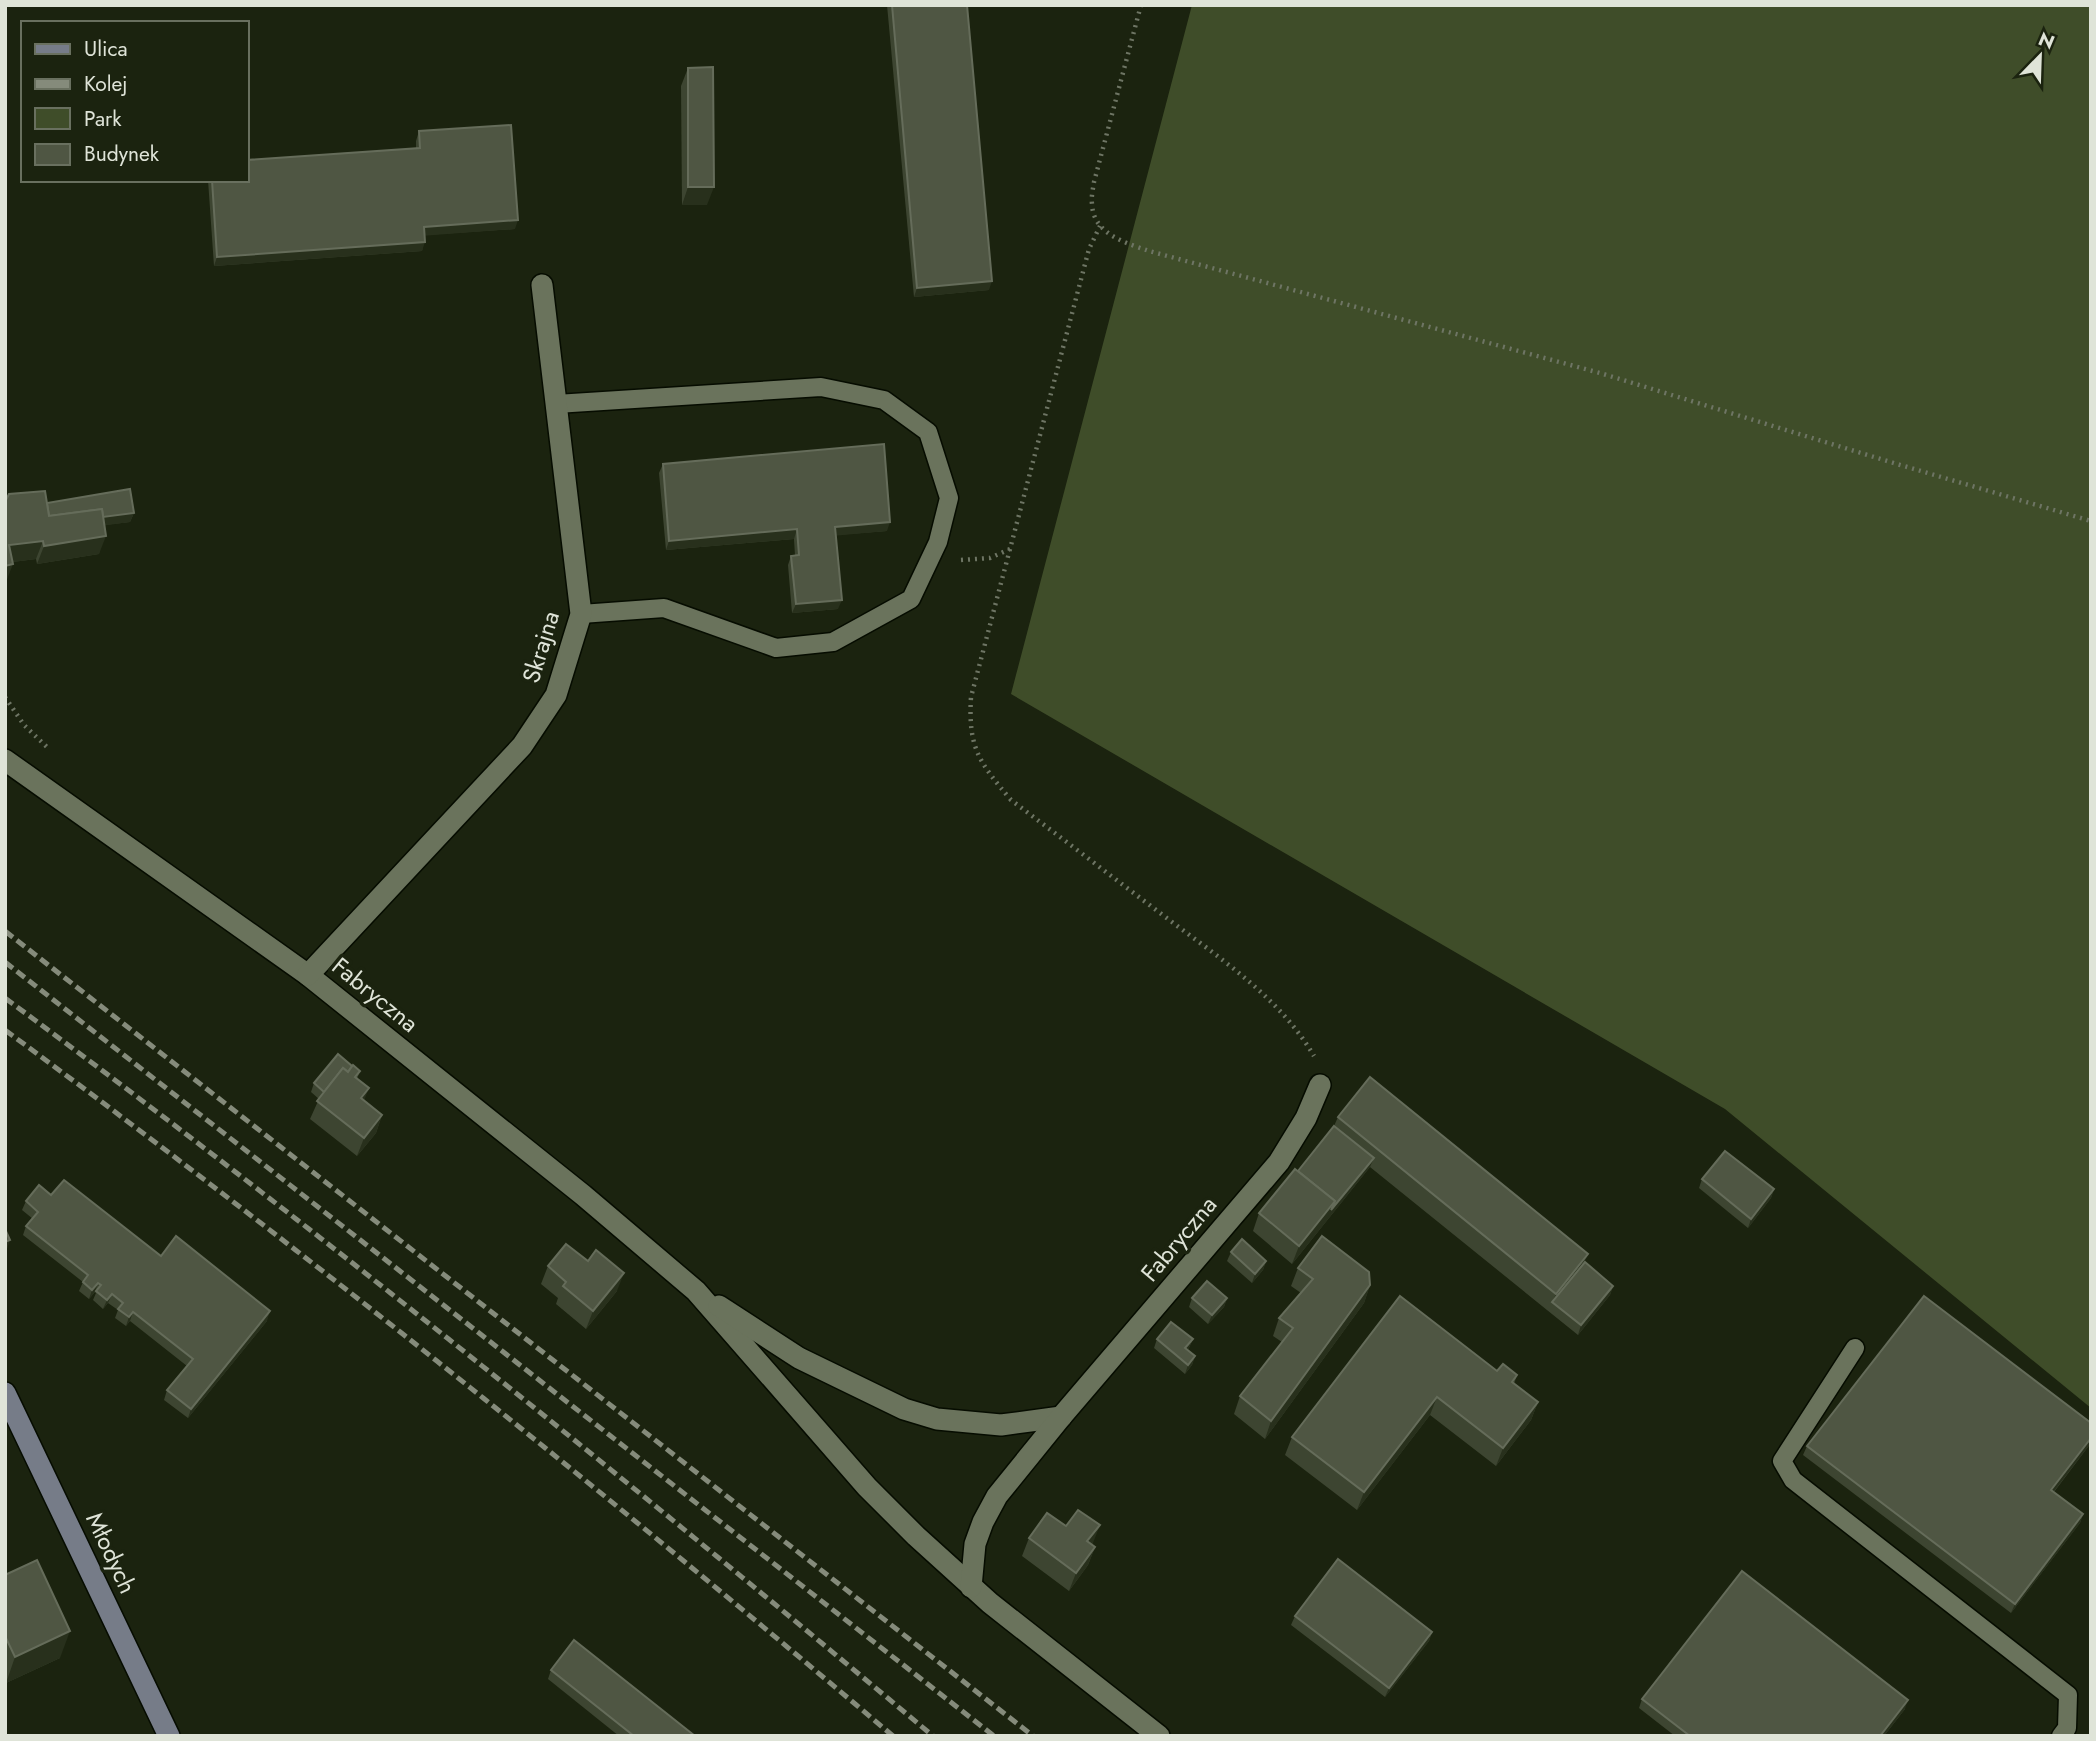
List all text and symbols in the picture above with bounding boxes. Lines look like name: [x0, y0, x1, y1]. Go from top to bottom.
legend: [21, 21, 248, 182]
north arrow: [2005, 21, 2075, 91]
text: N: [2034, 25, 2059, 56]
text: Ulica: [84, 34, 128, 64]
text: Kolej: [84, 69, 128, 99]
text: Park: [84, 104, 122, 134]
text: Budynek: [84, 139, 160, 169]
street label: Skrajna: [513, 607, 568, 687]
street label: Fabryczna: [325, 949, 426, 1040]
street label: Fabryczna: [1132, 1188, 1225, 1289]
street label: Młodych: [77, 1506, 145, 1599]

